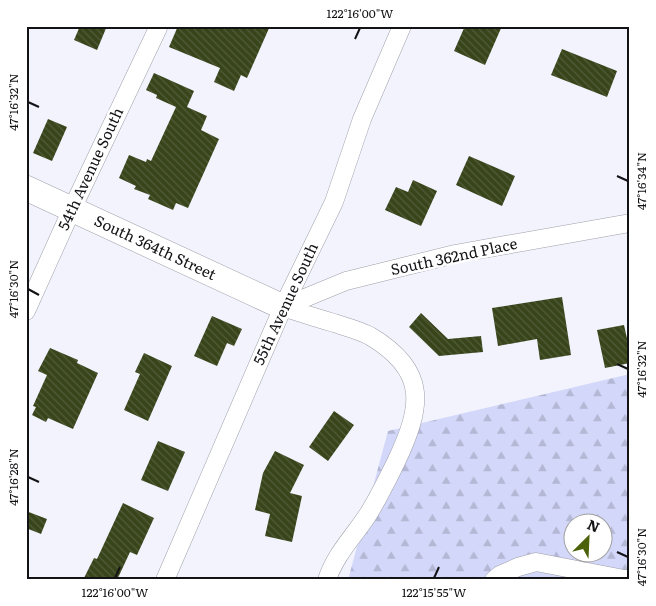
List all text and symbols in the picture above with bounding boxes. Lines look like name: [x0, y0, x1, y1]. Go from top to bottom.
text: 122°16'00"W: [327, 4, 393, 22]
text: 47°16'32"N: [4, 73, 22, 131]
street label: 54th Avenue South: [51, 103, 128, 234]
text: 47°16'34"N: [632, 152, 650, 210]
street label: South 364th Street: [91, 208, 220, 285]
street label: South 362nd Place: [388, 231, 519, 280]
street label: 55th Avenue South: [246, 238, 323, 368]
text: 47°16'30"N: [4, 260, 22, 318]
text: 47°16'32"N: [632, 340, 650, 398]
text: 47°16'28"N: [4, 448, 22, 506]
north arrow: [564, 514, 614, 564]
text: N: [584, 514, 603, 537]
text: 47°16'30"N: [632, 528, 650, 586]
text: 122°16'00"W: [82, 583, 148, 601]
text: 122°15'55"W: [402, 583, 466, 601]

